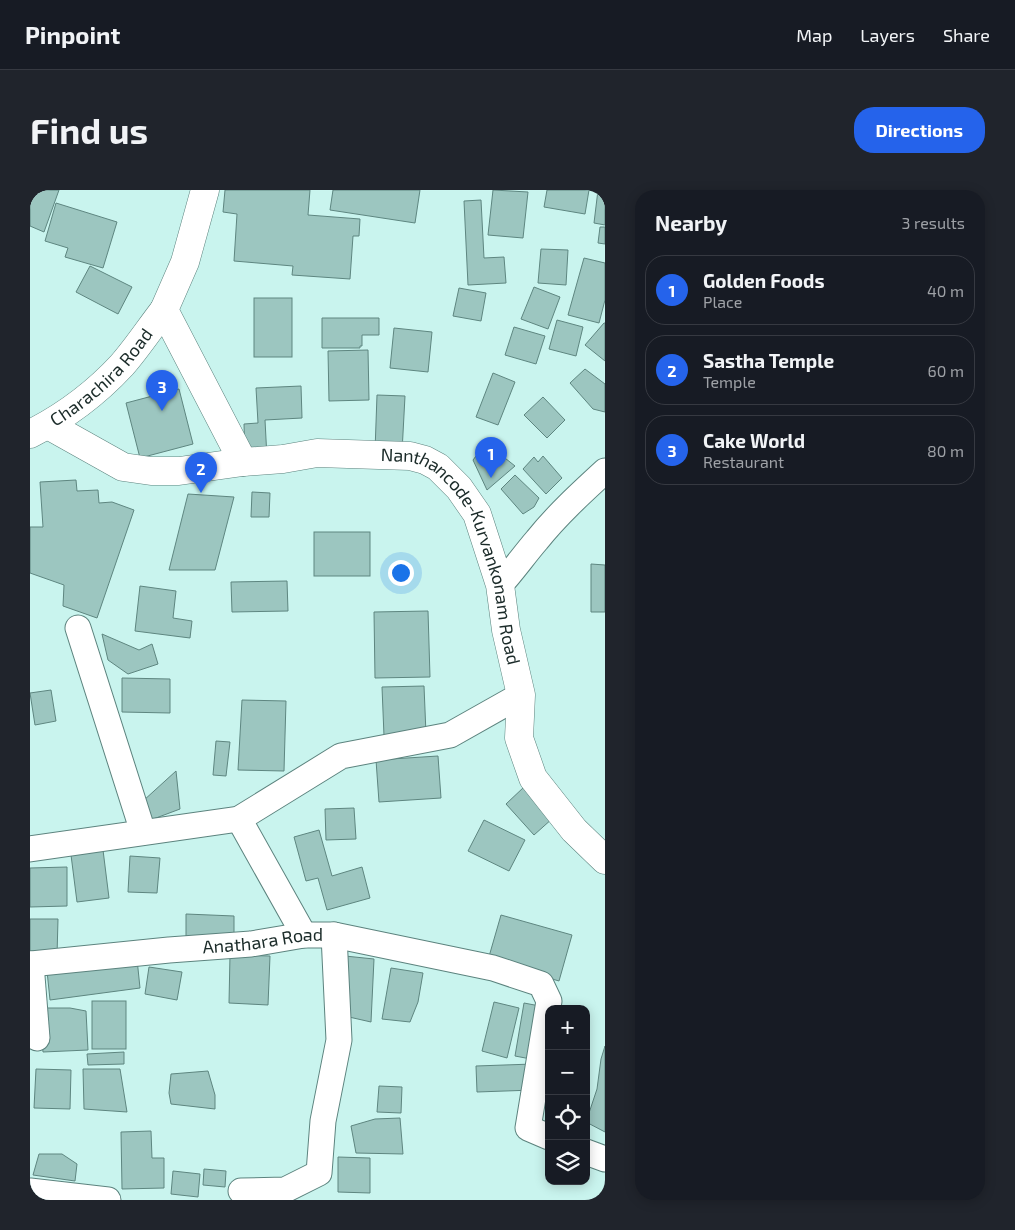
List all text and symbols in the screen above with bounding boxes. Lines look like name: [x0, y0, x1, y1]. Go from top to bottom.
text: Pinpoint: [25, 20, 120, 49]
text: Map: [796, 24, 832, 46]
text: Layers: [860, 24, 915, 46]
text: Share: [943, 24, 990, 46]
button: Directions: [854, 107, 985, 153]
text: Find us: [30, 109, 148, 151]
text: Nearby: [655, 210, 727, 235]
text: 3 results: [902, 213, 965, 232]
text: Golden Foods: [703, 269, 824, 292]
text: 1: [669, 281, 675, 300]
text: 40 m: [927, 281, 964, 300]
text: Place: [703, 292, 742, 311]
street label: Charachira Road: [45, 324, 157, 430]
text: Sastha Temple: [703, 349, 834, 372]
text: 2: [667, 361, 677, 380]
text: 60 m: [928, 361, 964, 380]
pin: 3: [146, 370, 178, 411]
text: Temple: [703, 372, 756, 391]
text: Cake World: [703, 429, 805, 452]
pin: 1: [475, 437, 507, 478]
text: 3: [667, 441, 677, 460]
text: 80 m: [927, 441, 964, 460]
street label: Nanthancode-Kurvankonam Road: [380, 443, 526, 667]
pin: 2: [185, 452, 217, 493]
text: Restaurant: [703, 452, 784, 471]
your location: [388, 560, 414, 586]
street label: Anathara Road: [202, 923, 323, 958]
map controls: [545, 1005, 590, 1185]
button: +: [545, 1005, 590, 1050]
button: −: [545, 1050, 590, 1095]
button: locate: [545, 1095, 590, 1140]
button: layers: [545, 1140, 590, 1185]

